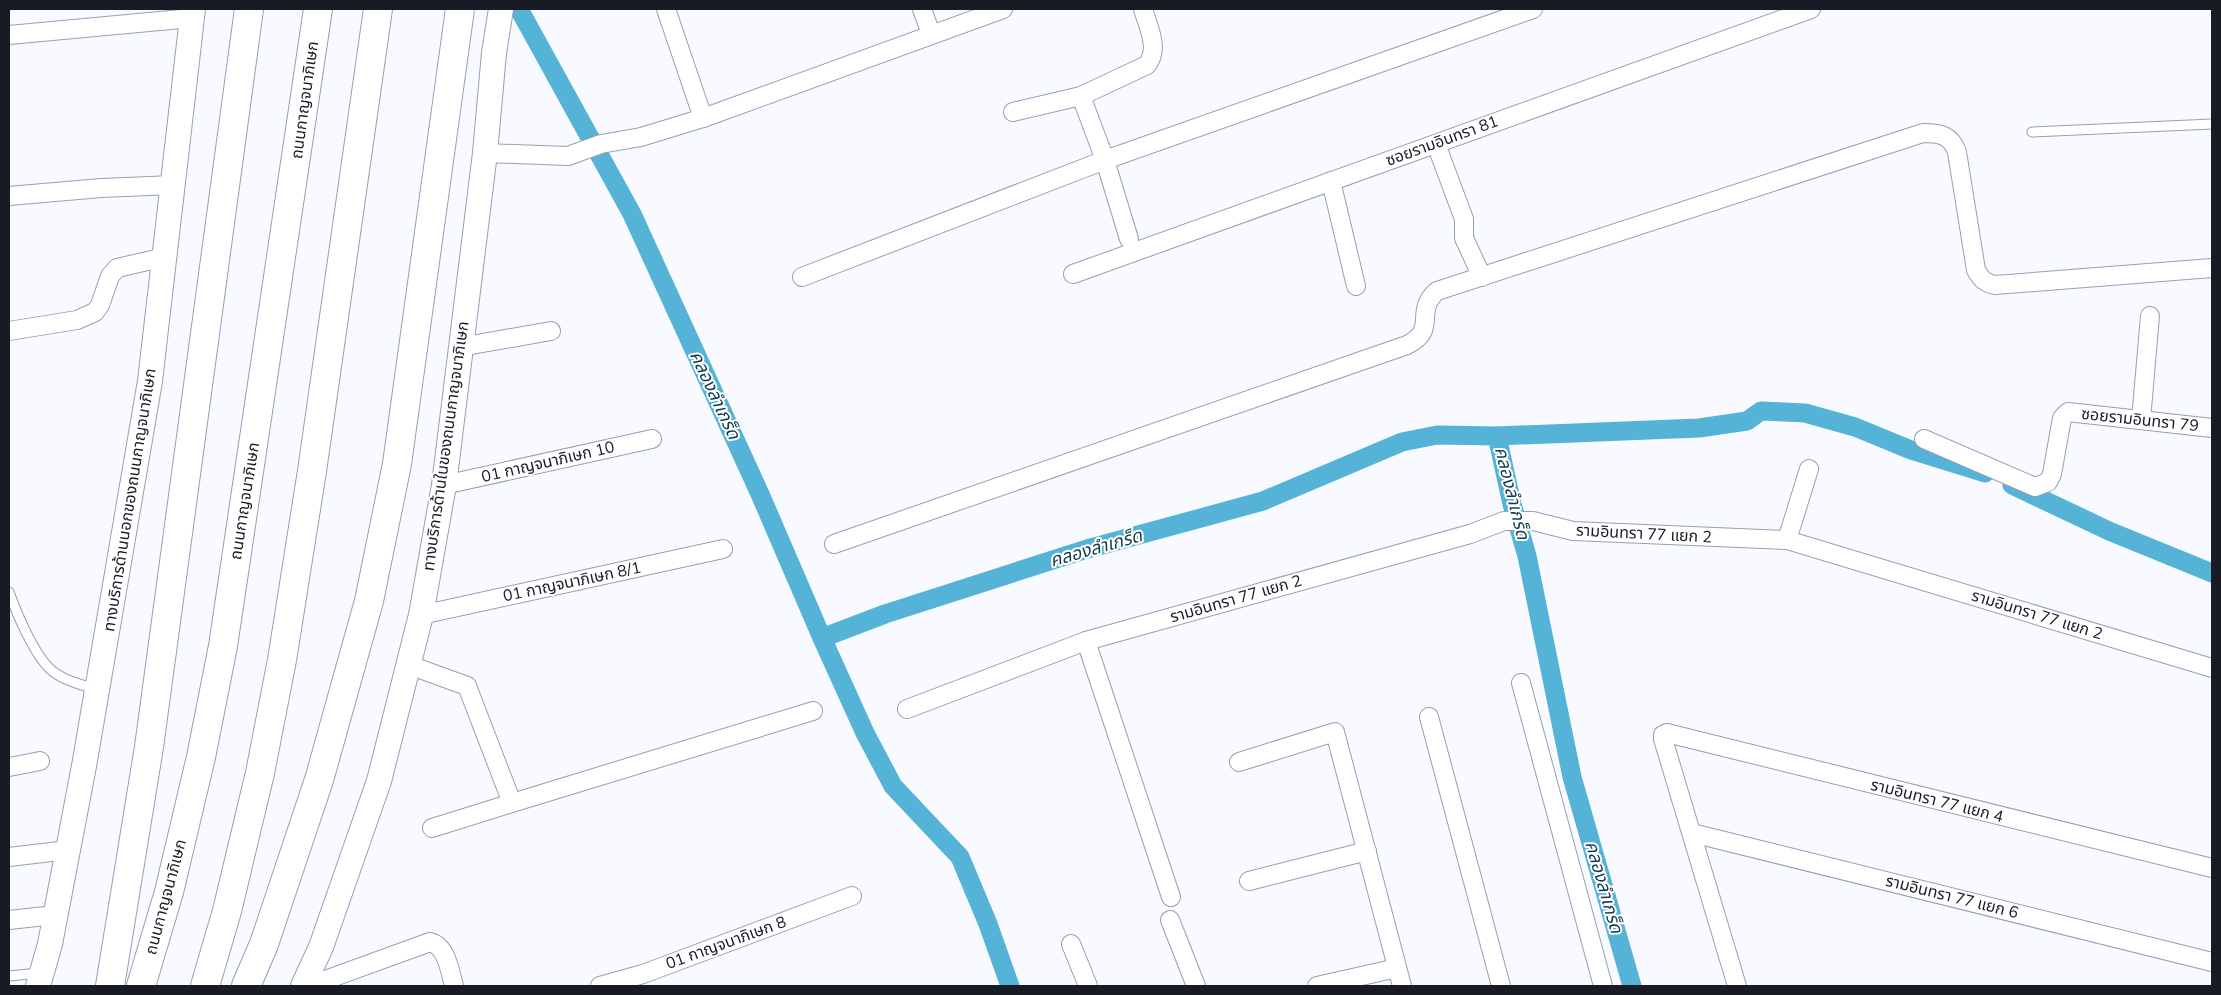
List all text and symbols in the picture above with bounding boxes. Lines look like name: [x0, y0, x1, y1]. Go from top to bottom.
street label: ถนนกาญจนาภิเษก: [286, 40, 324, 160]
street label: ซอยรามอินทรา 81: [1383, 110, 1501, 172]
street label: ทางบริการด้านในของถนนกาญจนาภิเษก: [418, 320, 474, 572]
water label: คลองลำเกร็ด: [684, 347, 746, 444]
street label: ทางบริการด้านนอกของถนนกาญจนาภิเษก: [98, 367, 162, 633]
street label: ซอยรามอินทรา 79: [2080, 403, 2200, 437]
street label: 01 กาญจนาภิเษก 10: [479, 436, 617, 488]
street label: ถนนกาญจนาภิเษก: [225, 441, 265, 561]
water label: คลองลำเกร็ด: [1489, 444, 1535, 543]
street label: รามอินทรา 77 แยก 2: [1576, 519, 1712, 549]
water label: คลองลำเกร็ด: [1047, 523, 1146, 573]
street label: 01 กาญจนาภิเษก 8/1: [501, 557, 643, 607]
street label: รามอินทรา 77 แยก 2: [1168, 570, 1304, 628]
street label: รามอินทรา 77 แยก 2: [1969, 585, 2105, 645]
street label: รามอินทรา 77 แยก 4: [1868, 774, 2006, 828]
street label: ถนนกาญจนาภิเษก: [140, 837, 192, 957]
water label: คลองลำเกร็ด: [1579, 838, 1629, 937]
street label: รามอินทรา 77 แยก 6: [1883, 870, 2021, 924]
street label: 01 กาญจนาภิเษก 8: [663, 911, 789, 975]

